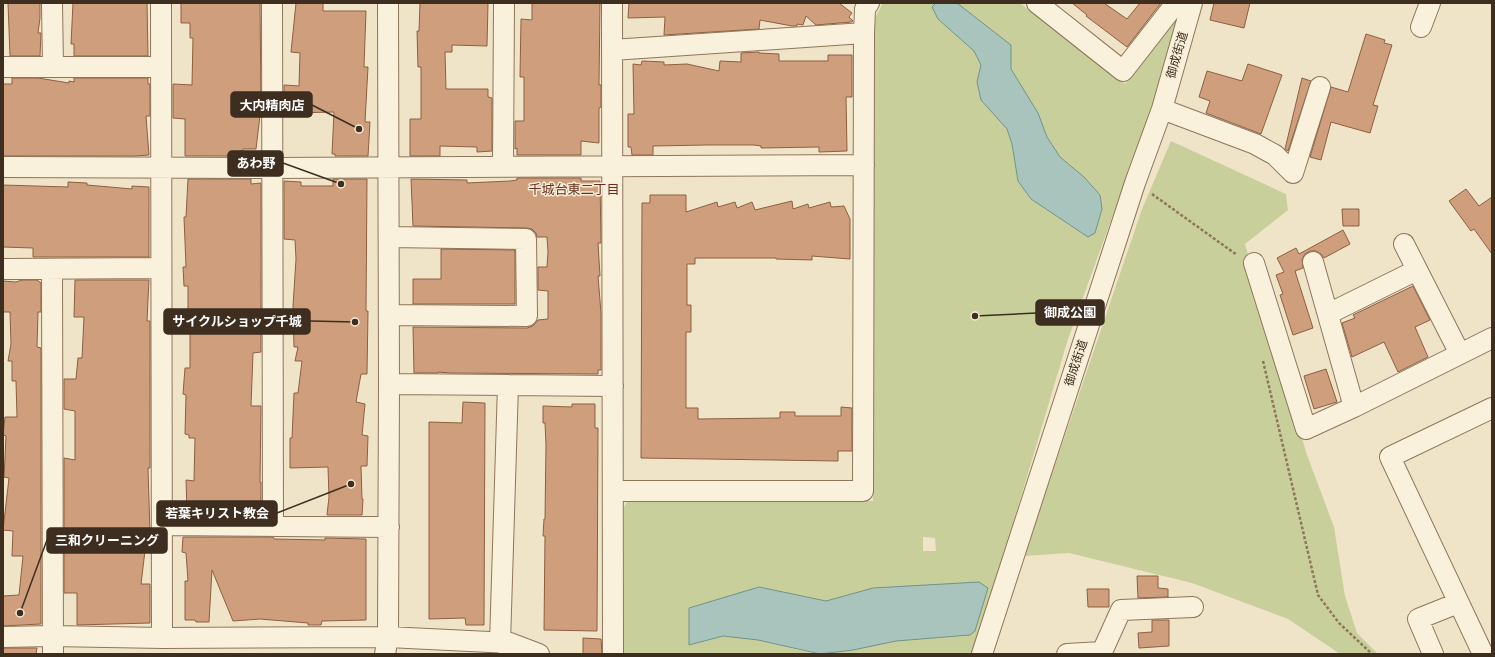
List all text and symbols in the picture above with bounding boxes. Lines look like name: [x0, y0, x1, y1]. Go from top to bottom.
street label: 御成街道: [1162, 29, 1191, 80]
callout: 大内精肉店: [231, 92, 312, 117]
text: 大内精肉店: [239, 96, 305, 114]
callout: あわ野: [228, 151, 283, 176]
text: あわ野: [236, 154, 276, 172]
district label: 千城台東二丁目: [528, 180, 620, 198]
callout: 御成公園: [1036, 300, 1104, 325]
text: 御成公園: [1044, 303, 1096, 321]
callout: サイクルショップ千城: [164, 309, 310, 334]
text: サイクルショップ千城: [172, 312, 302, 330]
street label: 御成街道: [1060, 337, 1091, 388]
callout: 若葉キリスト教会: [157, 501, 277, 526]
text: 若葉キリスト教会: [165, 504, 269, 522]
callout: 三和クリーニング: [47, 528, 167, 553]
text: 三和クリーニング: [55, 531, 159, 549]

